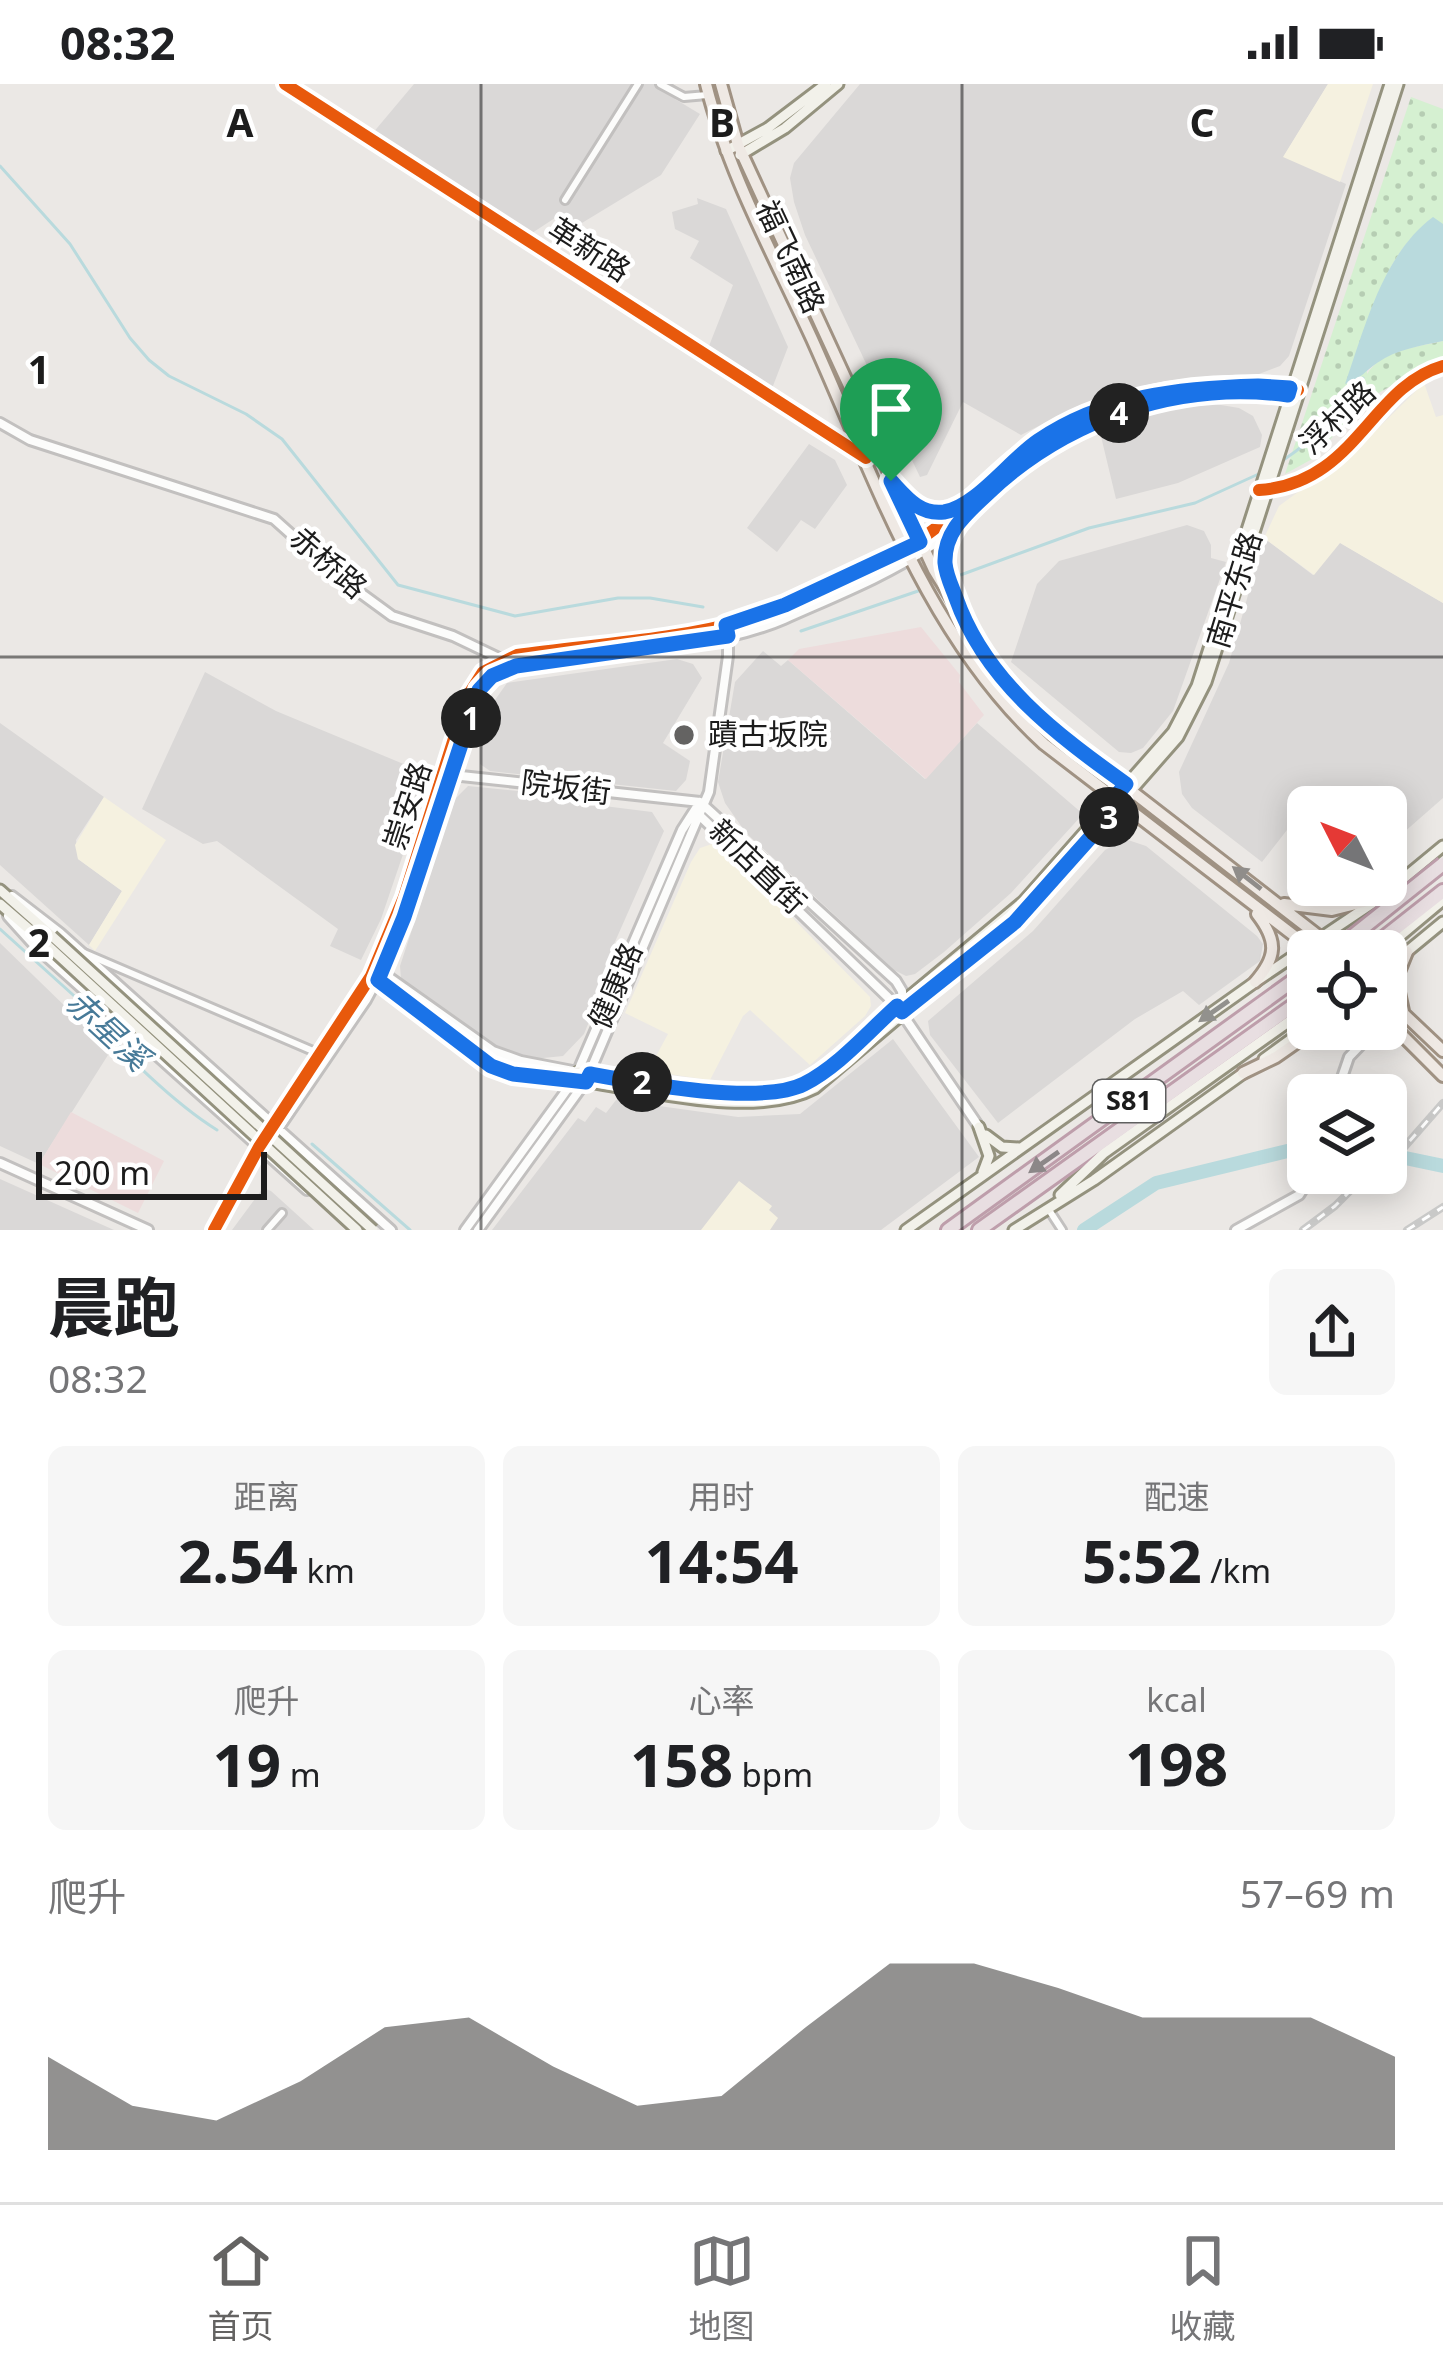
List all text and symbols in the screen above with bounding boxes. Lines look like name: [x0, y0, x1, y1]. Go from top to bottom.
text: 08:32: [60, 12, 176, 73]
text: A: [227, 95, 254, 148]
text: B: [709, 95, 735, 148]
text: C: [1189, 95, 1215, 148]
street label: 福飞南路: [747, 193, 835, 319]
street label: 革新路: [541, 207, 639, 290]
text: 1: [28, 342, 50, 395]
pin: [840, 358, 942, 481]
street label: 浮村路: [1290, 371, 1384, 463]
icon: arrive: [858, 376, 924, 442]
pin: 4: [1089, 383, 1149, 443]
text: 4: [1110, 390, 1128, 435]
street label: 赤桥路: [282, 517, 376, 607]
street label: 南平东路: [1196, 526, 1271, 653]
pin: 1: [441, 688, 501, 748]
text: 1: [462, 695, 480, 740]
place label: 蹟古坂院: [708, 713, 828, 754]
marker: 蹟古坂院: [671, 722, 697, 748]
street label: 崇安路: [373, 756, 440, 855]
street label: 院坂街: [519, 761, 613, 812]
north arrow: [1287, 786, 1407, 906]
map controls: [1287, 786, 1407, 1194]
pin: 3: [1079, 787, 1139, 847]
text: 3: [1100, 794, 1118, 839]
street label: 新店直街: [701, 809, 815, 922]
one-way arrow: [1231, 866, 1262, 891]
text: 2: [28, 915, 50, 968]
button: locate: [1287, 930, 1407, 1050]
street label: 健康路: [578, 936, 651, 1035]
water label: 赤星溪: [57, 979, 162, 1082]
one-way arrow: [1198, 999, 1230, 1022]
pin: 2: [612, 1052, 672, 1112]
text: 2: [633, 1059, 651, 1104]
button: layers: [1287, 1074, 1407, 1194]
road number: S81: [1093, 1080, 1165, 1122]
scale bar: [36, 1146, 267, 1199]
text: 200 m: [54, 1150, 150, 1195]
one-way arrow: [1028, 1150, 1060, 1174]
text: 晨跑: [48, 1261, 180, 1351]
button: share: [1269, 1269, 1395, 1395]
text: 08:32: [48, 1351, 148, 1404]
text: 距离: [234, 1474, 300, 1519]
text: 用时: [689, 1474, 755, 1519]
text: 配速: [1144, 1474, 1210, 1519]
text: 2.54: [178, 1519, 298, 1601]
text: 14:54: [644, 1519, 799, 1601]
text: 5:52: [1082, 1519, 1202, 1601]
text: km: [298, 1548, 355, 1593]
text: /km: [1202, 1548, 1271, 1593]
text: kcal: [1146, 1677, 1207, 1722]
text: 爬升: [234, 1678, 300, 1723]
text: 心率: [689, 1678, 755, 1723]
text: 198: [1125, 1722, 1228, 1804]
text: 19: [212, 1723, 281, 1805]
text: 158: [630, 1723, 733, 1805]
text: m: [281, 1752, 321, 1797]
text: bpm: [733, 1752, 813, 1797]
text: 57–69 m: [1240, 1866, 1395, 1919]
text: 爬升: [48, 1869, 126, 1922]
tab: 首页: [208, 2228, 274, 2348]
tab: 地图: [689, 2228, 755, 2348]
tab: 收藏: [1170, 2228, 1236, 2348]

